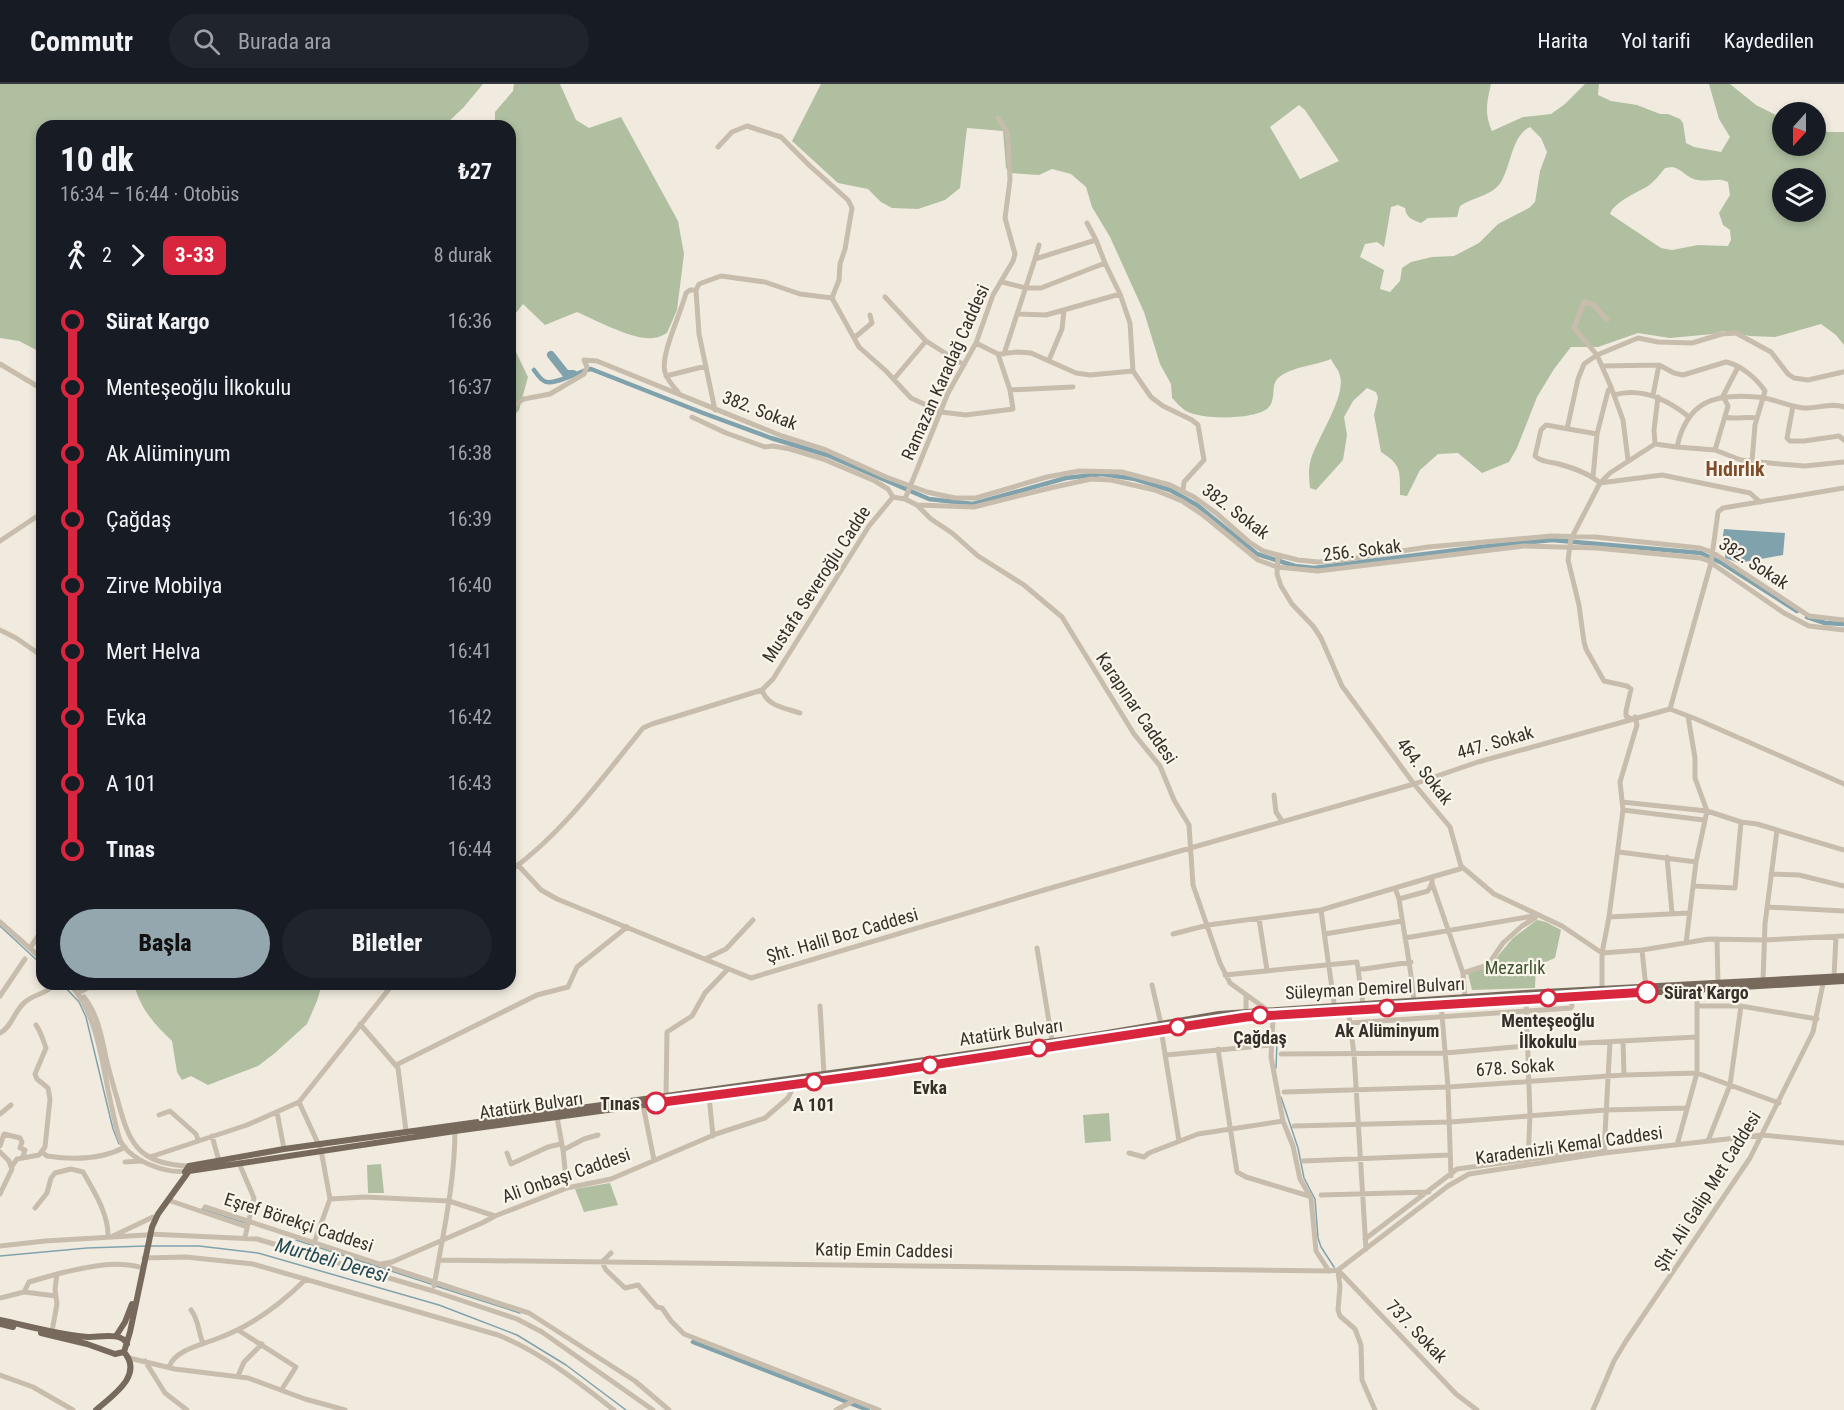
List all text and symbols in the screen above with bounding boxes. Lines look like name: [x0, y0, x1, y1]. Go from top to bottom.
search box: [169, 14, 589, 68]
text: Commutr: [30, 25, 133, 58]
icon: search: [190, 25, 223, 58]
text: Burada ara: [238, 29, 331, 54]
text: Harita: [1538, 29, 1588, 53]
text: Yol tarifi: [1621, 29, 1691, 53]
text: Kaydedilen: [1724, 29, 1814, 53]
north arrow: [1772, 102, 1826, 156]
map controls: [1772, 102, 1826, 222]
text: 10 dk: [60, 140, 133, 179]
text: ₺27: [458, 159, 492, 184]
button: layers: [1772, 168, 1826, 222]
text: 16:34 – 16:44 · Otobüs: [60, 182, 239, 206]
icon: walk: [60, 239, 93, 272]
icon: forward: [121, 239, 154, 272]
text: 2: [102, 243, 112, 267]
text: 3-33: [175, 243, 214, 267]
text: 8 durak: [434, 243, 492, 267]
street label: Ramazan Karadağ Caddesi: [897, 281, 993, 463]
text: Sürat Kargo: [106, 309, 209, 334]
text: 16:36: [448, 309, 492, 333]
text: Menteşeoğlu İlkokulu: [106, 375, 291, 400]
text: 16:37: [448, 375, 492, 399]
street label: 382. Sokak: [719, 386, 801, 434]
text: Ak Alüminyum: [106, 441, 231, 466]
text: 16:38: [448, 441, 492, 465]
district label: Hıdırlık: [1705, 457, 1765, 481]
street label: 382. Sokak: [1198, 479, 1274, 543]
street label: Mustafa Severoğlu Cadde: [758, 502, 874, 666]
text: Çağdaş: [106, 507, 171, 532]
text: 16:39: [448, 507, 492, 531]
street label: 382. Sokak: [1715, 533, 1793, 593]
street label: 256. Sokak: [1322, 535, 1402, 565]
text: Zirve Mobilya: [106, 573, 222, 598]
text: 16:40: [448, 573, 492, 597]
text: Mert Helva: [106, 639, 201, 664]
text: 16:41: [448, 639, 492, 663]
street label: Karapınar Caddesi: [1092, 648, 1182, 768]
text: Evka: [106, 705, 147, 730]
text: 16:42: [448, 705, 492, 729]
street label: 447. Sokak: [1454, 721, 1536, 763]
street label: 464. Sokak: [1392, 734, 1458, 808]
text: A 101: [106, 771, 156, 796]
text: 16:43: [448, 771, 492, 795]
text: Tınas: [106, 837, 155, 862]
text: 16:44: [448, 837, 492, 861]
street label: Şht. Halil Boz Caddesi: [764, 903, 920, 967]
button: Başla: [60, 909, 270, 978]
button: Biletler: [282, 909, 492, 978]
park label: Mezarlık: [1485, 957, 1545, 978]
street label: Süleyman Demirel Bulvarı: [1285, 973, 1465, 1003]
marker: Sürat Kargo: [1636, 981, 1658, 1003]
place label: Sürat Kargo: [1664, 982, 1749, 1003]
marker: Menteşeoğlu İlkokulu: [1539, 989, 1557, 1007]
marker: Ak Alüminyum: [1378, 999, 1396, 1017]
marker: Çağdaş: [1251, 1006, 1269, 1024]
place label: Menteşeoğlu İlkokulu: [1501, 1010, 1595, 1052]
street label: Atatürk Bulvarı: [958, 1014, 1064, 1050]
unlabelled marker: [1169, 1018, 1187, 1036]
place label: Ak Alüminyum: [1335, 1020, 1439, 1041]
place label: Çağdaş: [1233, 1027, 1287, 1048]
unlabelled marker: [1030, 1039, 1048, 1057]
street label: 678. Sokak: [1475, 1054, 1555, 1080]
marker: Evka: [921, 1056, 939, 1074]
marker: A 101: [805, 1073, 823, 1091]
place label: Evka: [913, 1077, 947, 1098]
street label: Atatürk Bulvarı: [478, 1087, 584, 1123]
marker: Tınas: [645, 1092, 667, 1114]
place label: Tınas: [600, 1093, 640, 1114]
place label: A 101: [793, 1094, 835, 1115]
street label: Şht. Ali Galip Met Caddesi: [1649, 1107, 1765, 1275]
street label: Karadenizli Kemal Caddesi: [1474, 1121, 1664, 1169]
street label: Ali Onbaşı Caddesi: [499, 1143, 633, 1207]
street label: Eşref Börekçi Caddesi: [222, 1188, 376, 1256]
water label: Murtbeli Deresi: [273, 1232, 392, 1288]
street label: Katip Emin Caddesi: [815, 1238, 953, 1262]
street label: 737. Sokak: [1382, 1295, 1452, 1367]

